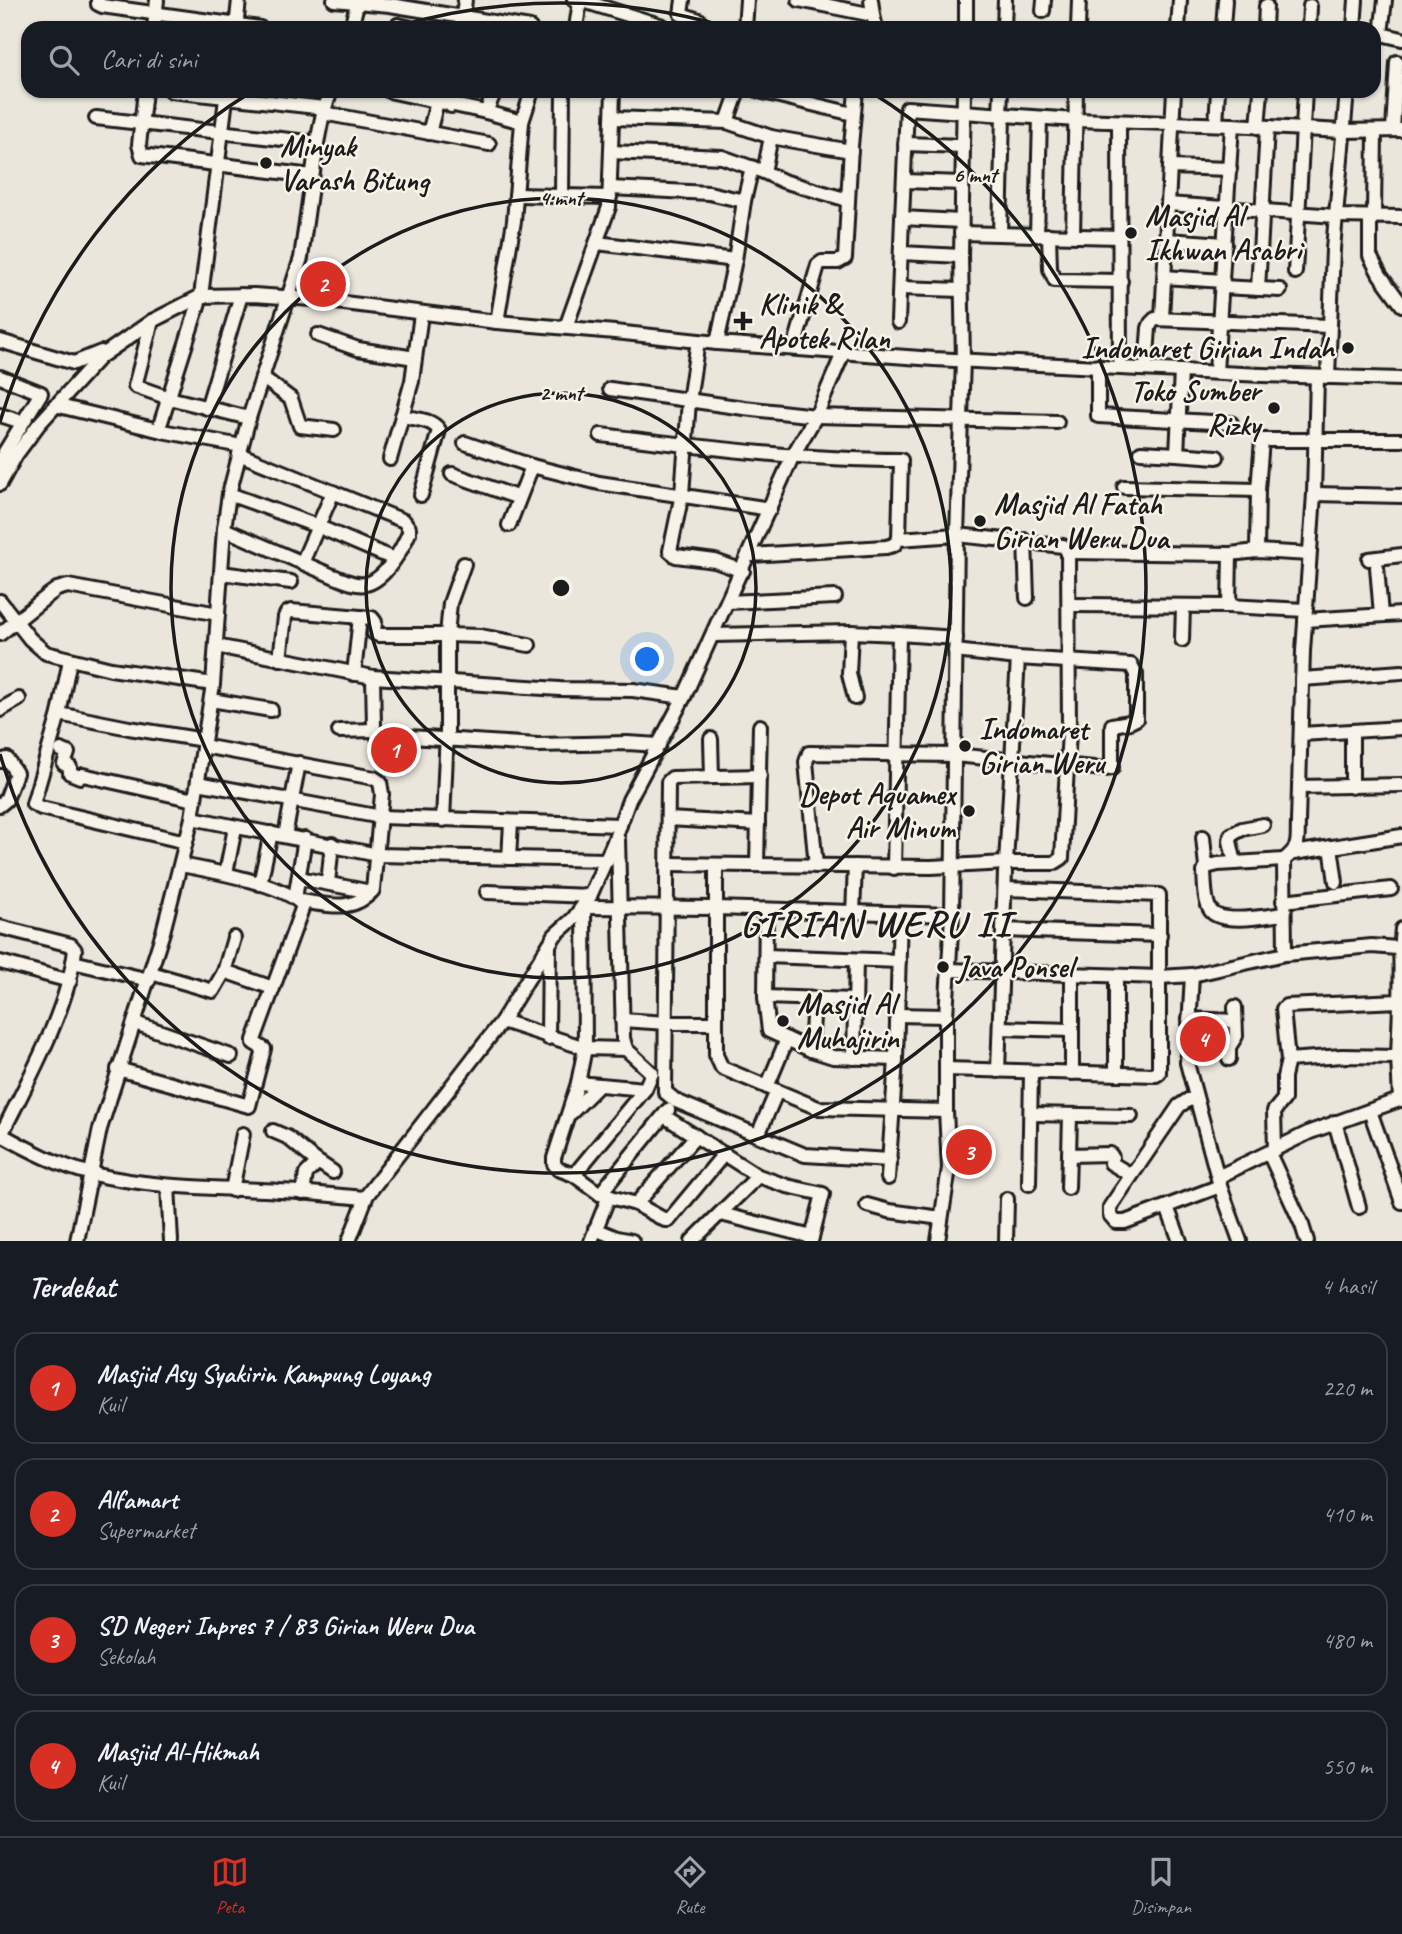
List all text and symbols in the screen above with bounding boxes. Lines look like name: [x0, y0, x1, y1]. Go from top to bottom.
search box: [21, 21, 1381, 98]
icon: search: [45, 41, 83, 79]
text: Cari di sini: [101, 43, 197, 76]
place label: Minyak Varash Bitung: [280, 127, 431, 199]
marker: Minyak Varash Bitung: [258, 155, 274, 171]
text: 6 mnt: [953, 162, 1000, 188]
text: 4 mnt: [539, 185, 586, 211]
place label: Masjid Al Ikhwan Asabri: [1145, 197, 1305, 269]
marker: Masjid Al Ikhwan Asabri: [1123, 225, 1139, 241]
pin: 2: [300, 258, 346, 310]
place label: Klinik & Apotek Rilan: [759, 285, 891, 357]
marker: Klinik & Apotek Rilan: [733, 311, 753, 331]
place label: Indomaret Girian Indah: [1081, 329, 1336, 367]
marker: Indomaret Girian Indah: [1340, 340, 1356, 356]
place label: Toko Sumber Rizky: [1130, 372, 1263, 444]
text: 2 mnt: [539, 380, 586, 406]
marker: Toko Sumber Rizky: [1266, 400, 1282, 416]
place label: Masjid Al Fatah Girian Weru Dua: [994, 485, 1171, 557]
marker: Masjid Al Fatah Girian Weru Dua: [972, 513, 988, 529]
centre of rings: [549, 576, 573, 600]
your location: [630, 642, 664, 676]
place label: Indomaret Girian Weru: [979, 710, 1107, 782]
pin: 1: [371, 724, 417, 776]
marker: Indomaret Girian Weru: [957, 738, 973, 754]
place label: Depot Aquamex Air Minum: [799, 775, 958, 847]
marker: Depot Aquamex Air Minum: [961, 803, 977, 819]
district label: GIRIAN WERU II: [740, 900, 1018, 947]
place label: Java Ponsel: [955, 948, 1078, 986]
marker: Java Ponsel: [935, 959, 951, 975]
place label: Masjid Al Muhajirin: [797, 985, 901, 1057]
marker: Masjid Al Muhajirin: [775, 1013, 791, 1029]
pin: 4: [1180, 1013, 1226, 1065]
pin: 3: [946, 1126, 992, 1178]
text: Terdekat: [28, 1268, 116, 1306]
text: 4 hasil: [1321, 1272, 1374, 1301]
text: Masjid Asy Syakirin Kampung Loyang: [97, 1357, 430, 1390]
text: 1: [48, 1374, 58, 1403]
text: 220 m: [1323, 1374, 1372, 1403]
text: Kuil: [97, 1390, 124, 1419]
text: Alfamart: [97, 1483, 178, 1516]
text: 2: [48, 1500, 58, 1529]
text: 410 m: [1323, 1500, 1372, 1529]
text: Supermarket: [97, 1516, 195, 1545]
text: SD Negeri Inpres 7 / 83 Girian Weru Dua: [97, 1609, 474, 1642]
text: 3: [48, 1626, 58, 1655]
text: 480 m: [1323, 1626, 1372, 1655]
text: Sekolah: [97, 1642, 155, 1671]
text: Masjid Al-Hikmah: [97, 1735, 259, 1768]
text: 4: [48, 1752, 58, 1781]
text: 550 m: [1323, 1752, 1372, 1781]
text: Kuil: [97, 1768, 124, 1797]
tab: Peta: [211, 1853, 249, 1919]
tab: Rute: [671, 1853, 709, 1919]
tab: Disimpan: [1131, 1853, 1191, 1919]

